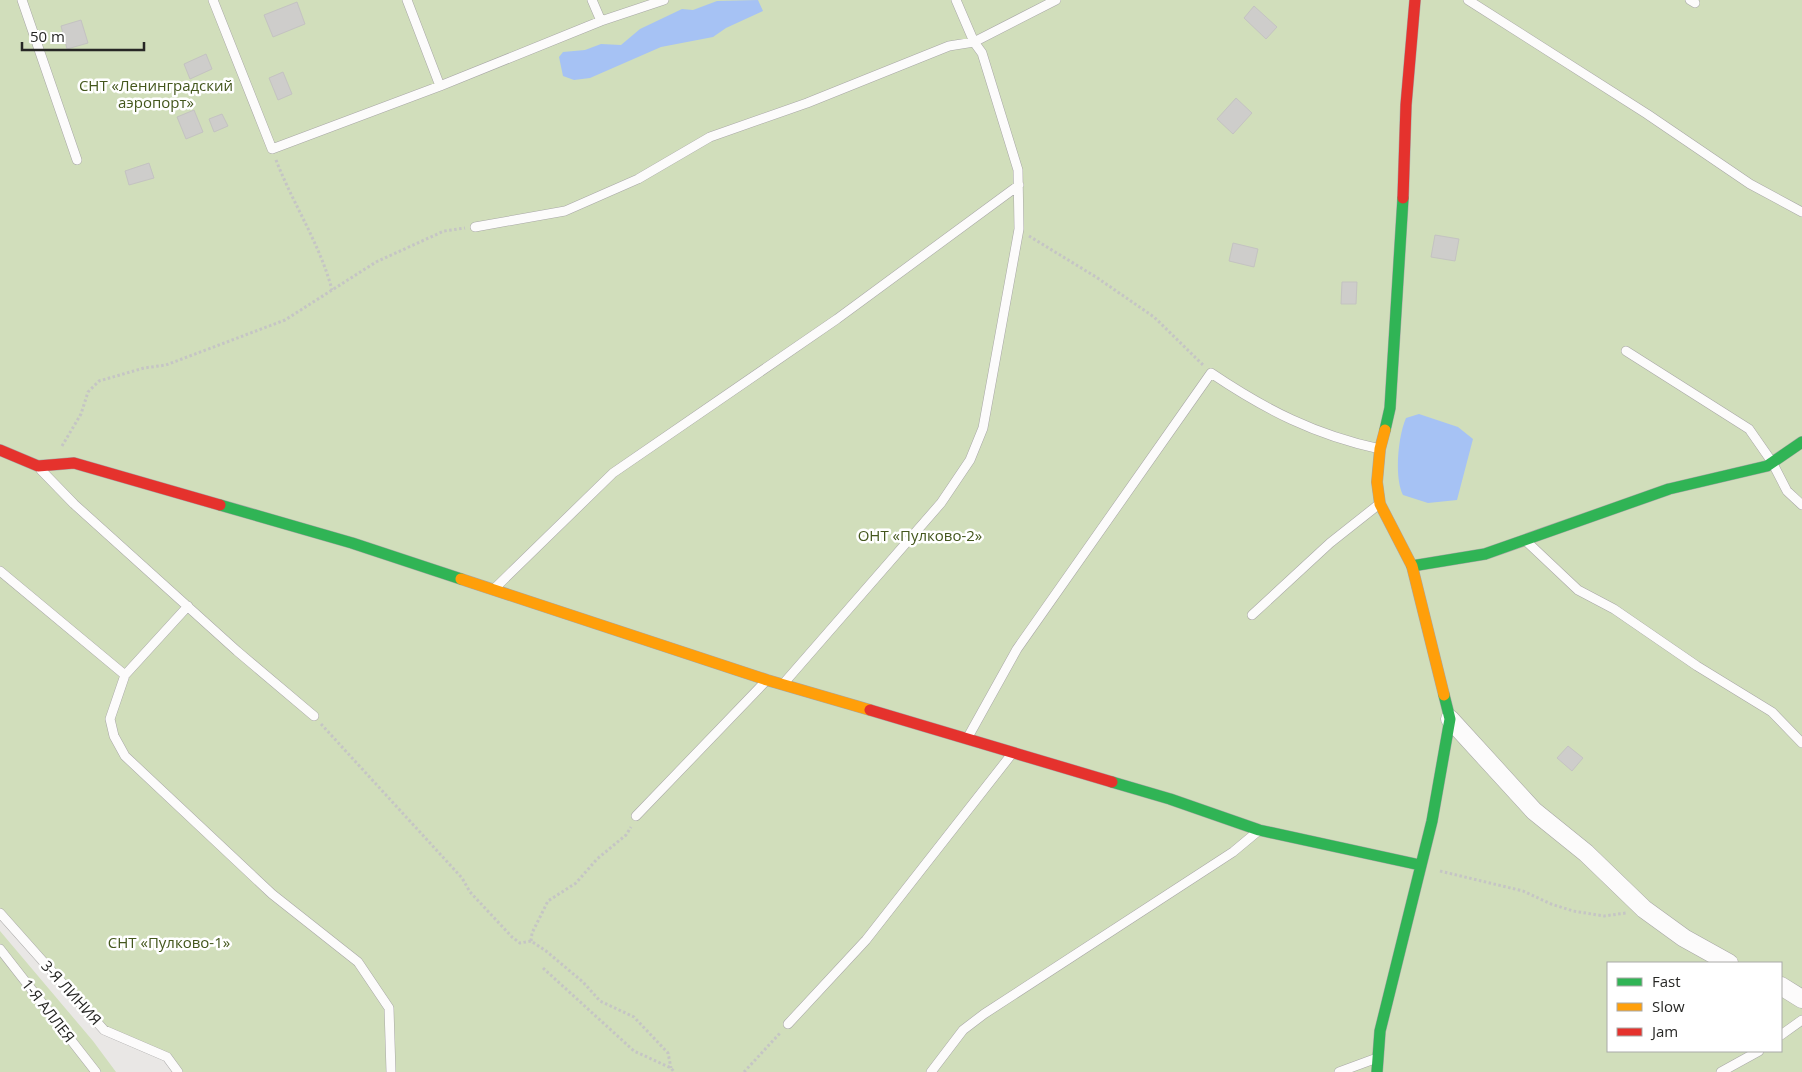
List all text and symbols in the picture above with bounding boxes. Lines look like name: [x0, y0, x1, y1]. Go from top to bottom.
scale bar: [22, 20, 145, 52]
text: 50 m: [30, 26, 65, 46]
park label: СНТ «Ленинградский аэропорт»: [79, 75, 233, 112]
park label: ОНТ «Пулково-2»: [858, 525, 982, 545]
park label: СНТ «Пулково-1»: [108, 932, 230, 952]
street label: 3-Я ЛИНИЯ: [37, 956, 106, 1029]
legend: [1607, 962, 1782, 1052]
text: Fast: [1652, 971, 1681, 991]
street label: 1-Я АЛЛЕЯ: [18, 975, 80, 1046]
text: Slow: [1652, 996, 1685, 1016]
text: Jam: [1650, 1021, 1678, 1041]

